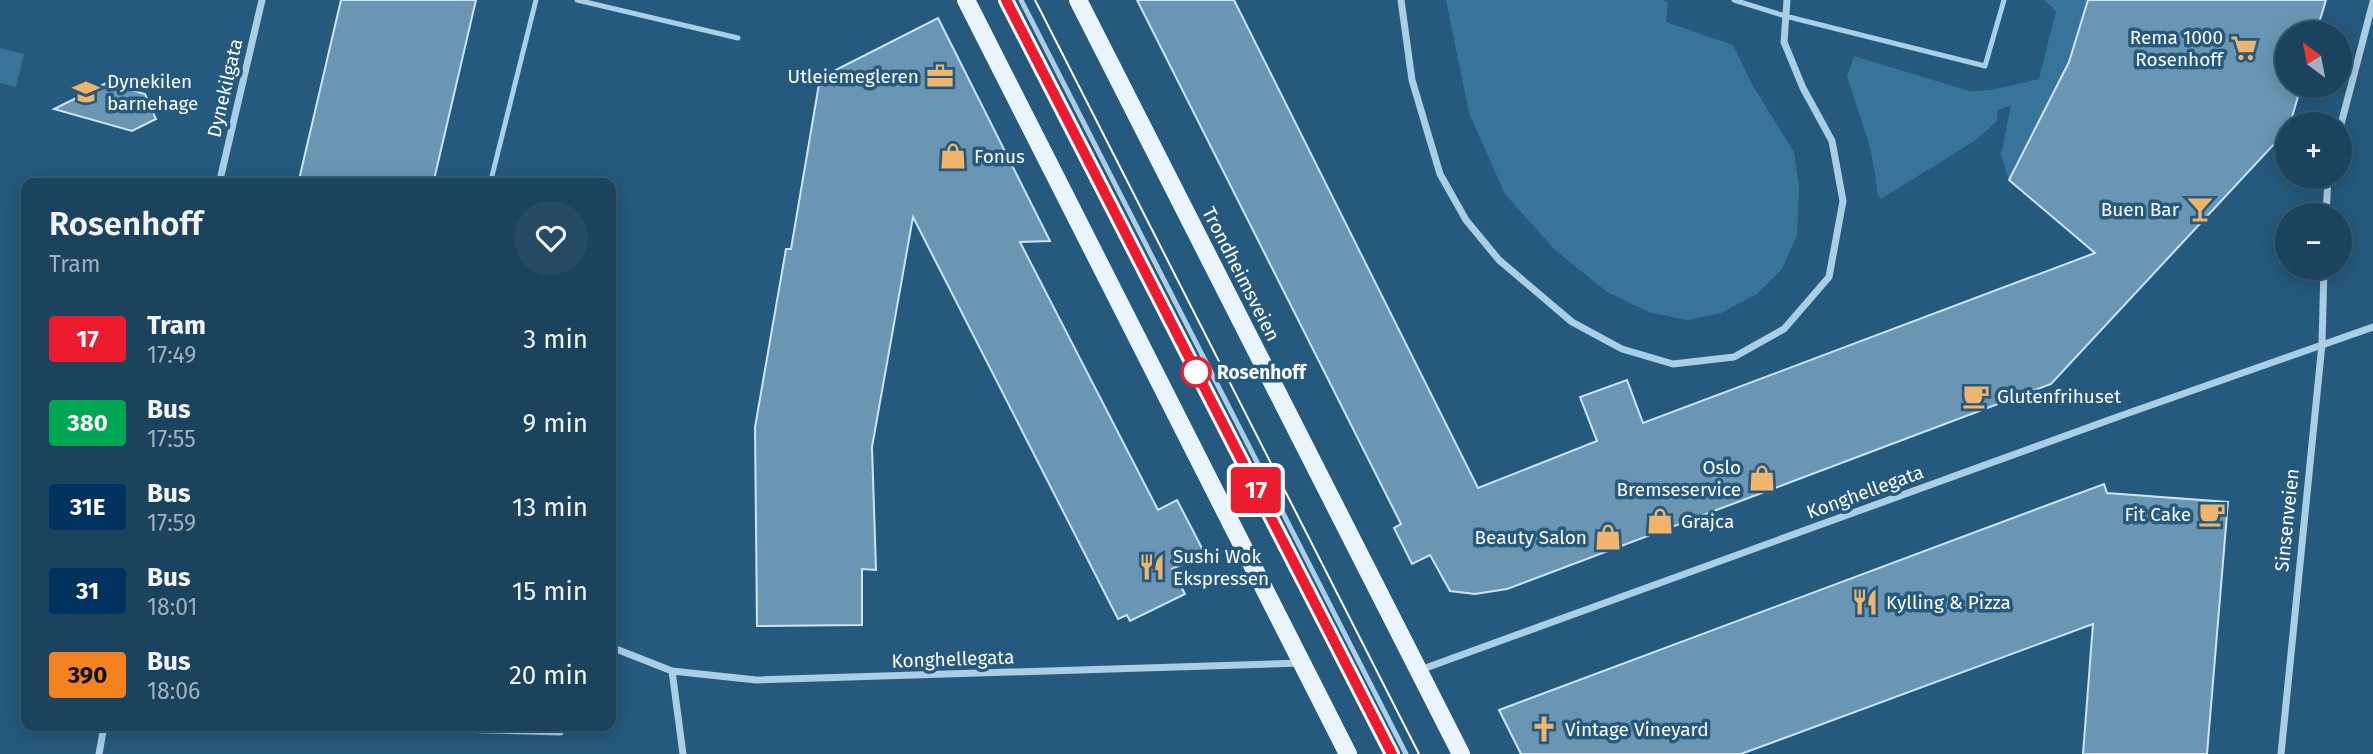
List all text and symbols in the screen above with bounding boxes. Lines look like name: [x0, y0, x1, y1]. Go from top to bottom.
north arrow: [2275, 21, 2352, 98]
map controls: [2275, 21, 2352, 280]
place label: Rema 1000 Rosenhoff: [2130, 26, 2225, 71]
supermarket icon: Rema 1000 Rosenhoff: [2229, 33, 2259, 63]
street label: Dynekilgata: [202, 36, 248, 140]
office icon: Utleiemegleren: [925, 61, 955, 91]
place label: Utleiemegleren: [788, 65, 919, 88]
place label: Dynekilen barnehage: [107, 70, 198, 115]
school or university icon: Dynekilen barnehage: [71, 77, 101, 107]
button: +: [2275, 112, 2352, 189]
shop icon: Fonus: [938, 141, 968, 171]
place label: Fonus: [974, 145, 1025, 168]
bar icon: Buen Bar: [2185, 194, 2215, 224]
place label: Buen Bar: [2101, 198, 2180, 221]
button: heart: [514, 201, 588, 275]
street label: Trondheimsveien: [1197, 203, 1285, 345]
button: −: [2275, 203, 2352, 280]
text: Rosenhoff: [49, 204, 203, 244]
text: Tram: [49, 250, 101, 278]
text: Tram: [147, 310, 206, 341]
text: 3 min: [523, 324, 588, 355]
text: 17: [76, 325, 99, 353]
text: 17:49: [147, 341, 196, 369]
marker: Rosenhoff: [1181, 357, 1211, 387]
place label: Rosenhoff: [1217, 361, 1308, 384]
cafe icon: Glutenfrihuset: [1961, 381, 1991, 411]
place label: Glutenfrihuset: [1997, 385, 2121, 408]
text: Bus: [147, 394, 190, 425]
text: 9 min: [523, 408, 588, 439]
text: 380: [67, 409, 108, 437]
text: 17:55: [147, 425, 196, 453]
place label: Oslo Bremseservice: [1616, 456, 1741, 501]
street label: Konghellegata: [1803, 460, 1927, 524]
shop icon: Oslo Bremseservice: [1747, 463, 1777, 493]
line badge: 17: [1224, 467, 1288, 513]
street label: Sinsenveien: [2270, 467, 2304, 573]
text: 17: [1245, 476, 1267, 504]
text: Bus: [147, 478, 190, 509]
text: 13 min: [512, 492, 588, 523]
text: 31E: [70, 493, 105, 521]
cafe icon: Fit Cake: [2197, 499, 2227, 529]
place label: Fit Cake: [2124, 503, 2191, 526]
shop icon: Grajca: [1645, 506, 1675, 536]
text: 17:59: [147, 509, 196, 537]
place label: Grajca: [1681, 510, 1734, 533]
shop icon: Beauty Salon: [1593, 522, 1623, 552]
place label: Beauty Salon: [1475, 526, 1587, 549]
place label: Sushi Wok Ekspressen: [1173, 545, 1269, 590]
restaurant icon: Sushi Wok Ekspressen: [1137, 552, 1167, 582]
text: Bus: [147, 562, 190, 593]
text: 15 min: [512, 576, 588, 607]
text: 31: [76, 577, 99, 605]
restaurant icon: Kylling & Pizza: [1850, 587, 1880, 617]
place label: Kylling & Pizza: [1886, 591, 2011, 614]
text: 18:01: [147, 593, 197, 621]
street label: Konghellegata: [891, 645, 1015, 673]
text: Bus: [147, 646, 190, 677]
text: 20 min: [509, 660, 588, 691]
text: 390: [68, 661, 107, 689]
text: 18:06: [147, 677, 200, 705]
church icon: Vintage Vineyard: [1529, 714, 1559, 744]
place label: Vintage Vineyard: [1565, 718, 1709, 741]

